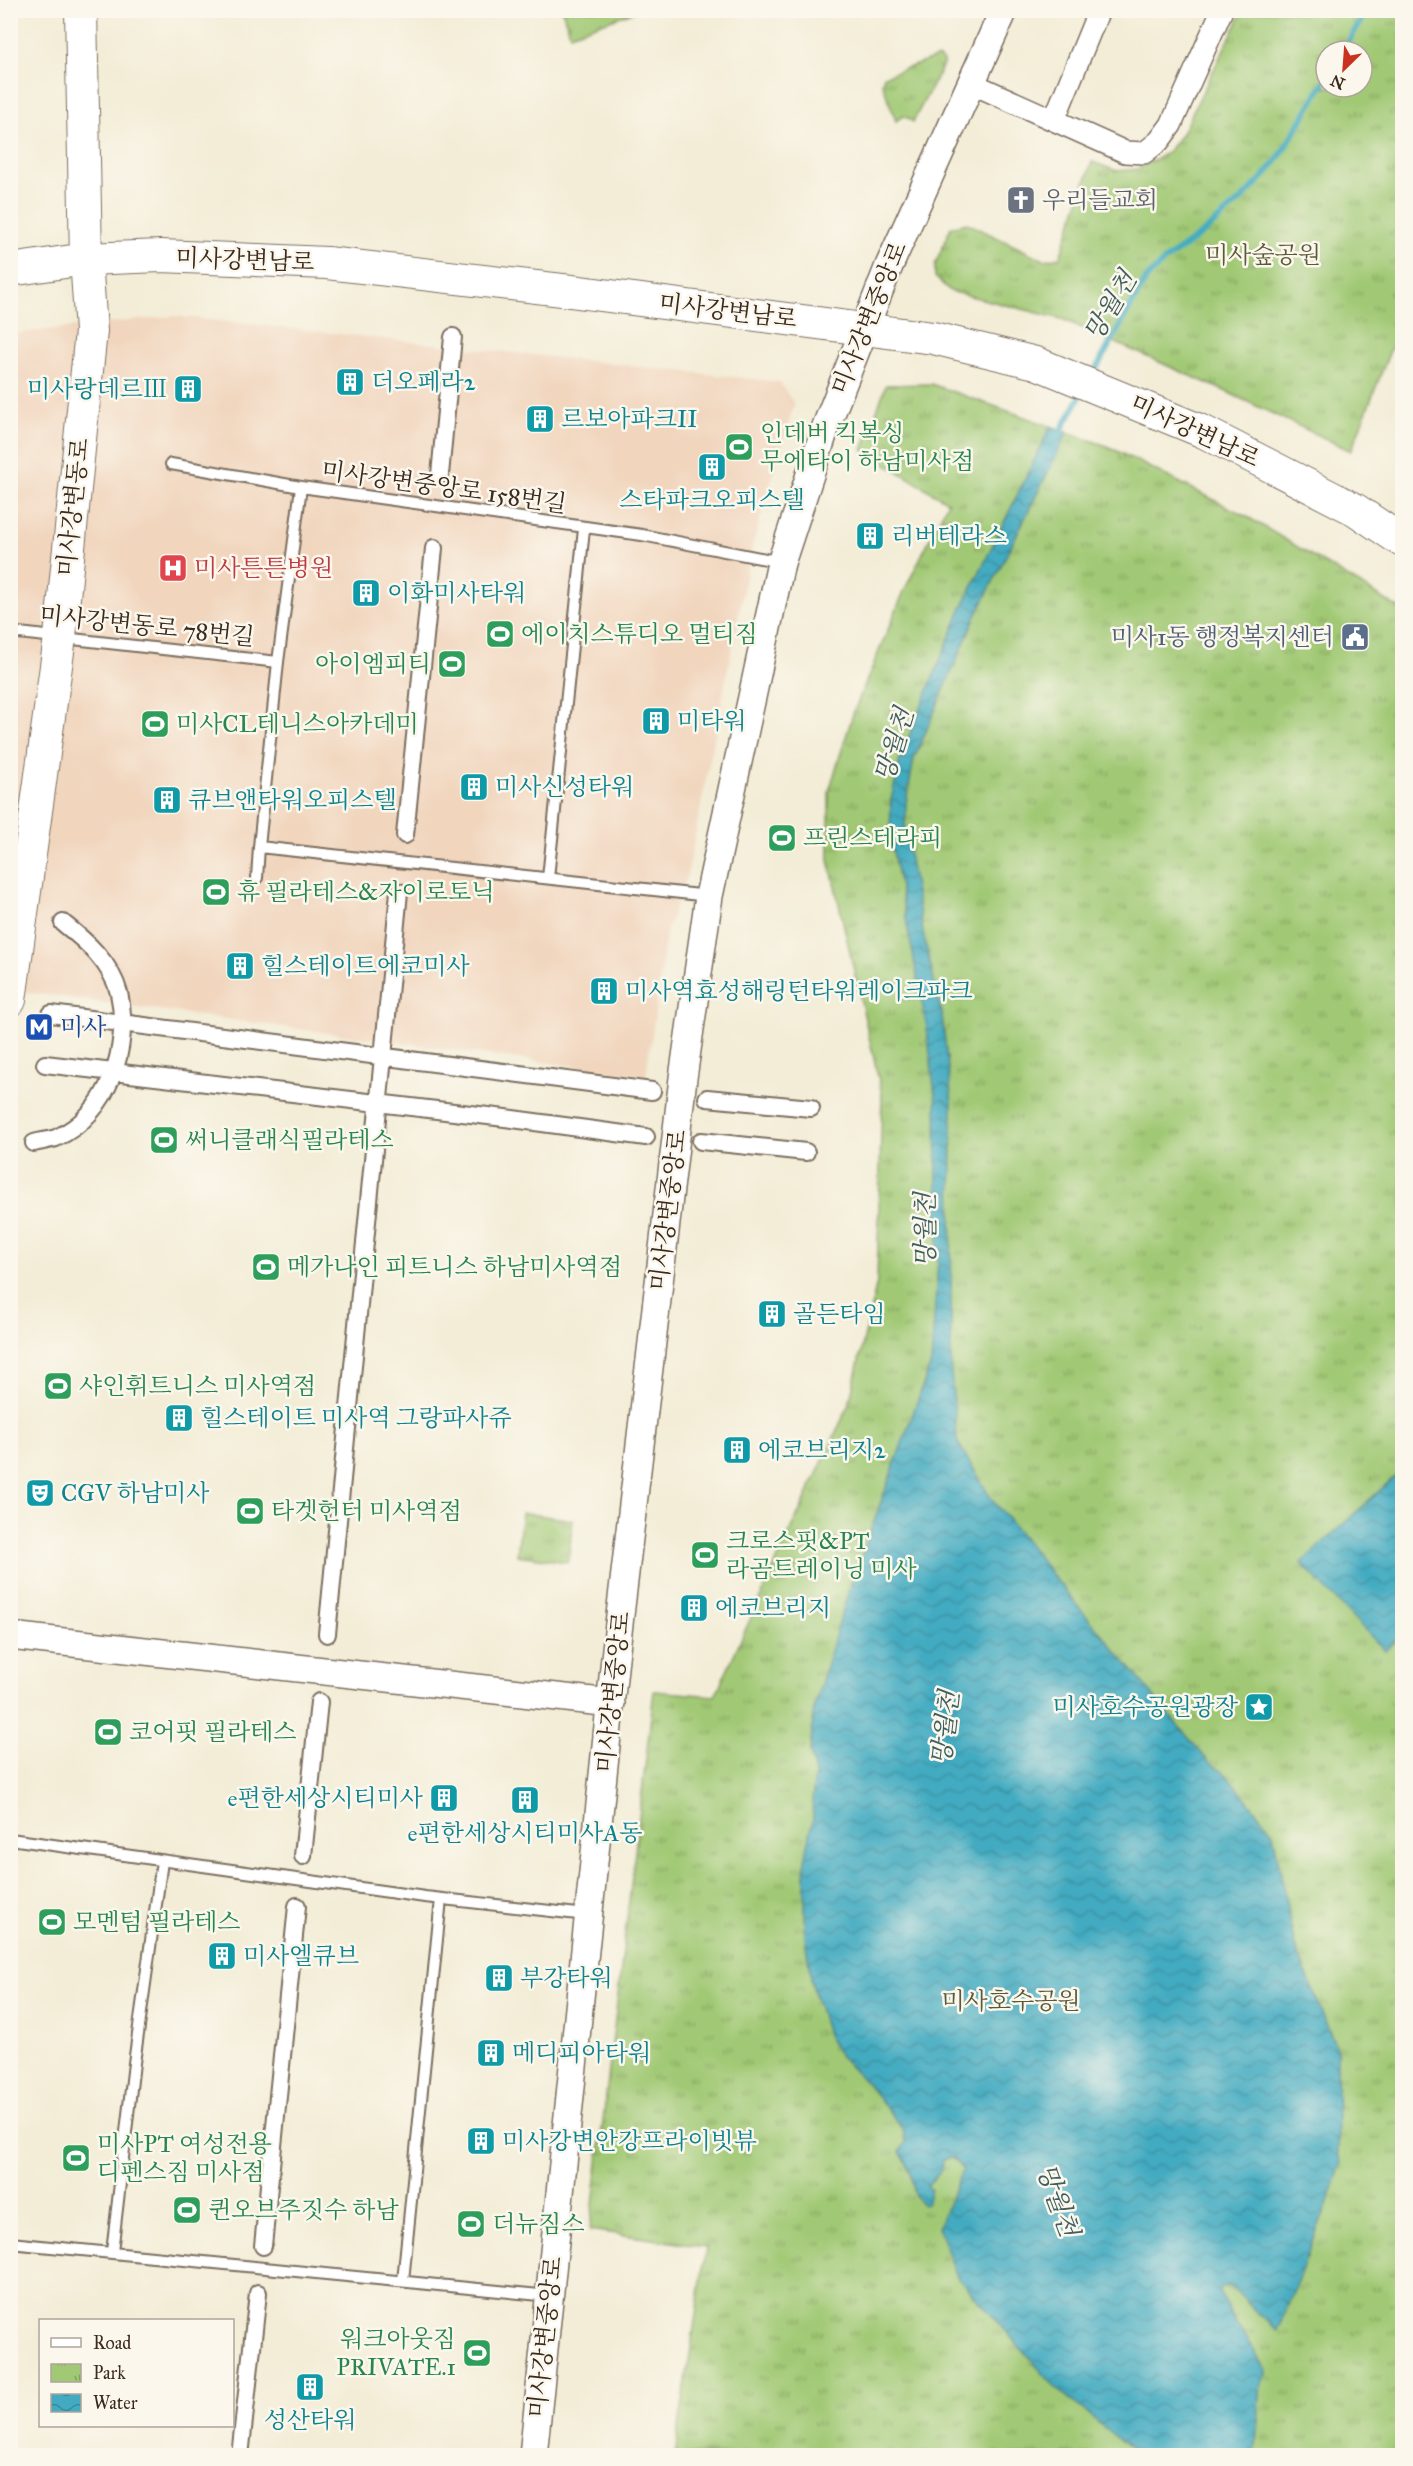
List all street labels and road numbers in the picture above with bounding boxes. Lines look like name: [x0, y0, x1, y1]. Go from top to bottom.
street label: 미사강변중앙로: [825, 237, 913, 399]
street label: 미사강변남로: [175, 243, 315, 277]
street label: 미사강변남로: [657, 288, 799, 334]
street label: 미사강변남로: [1126, 388, 1264, 474]
street label: 미사강변동로: [51, 436, 95, 578]
street label: 미사강변중앙로 158번길: [320, 455, 568, 519]
street label: 미사강변동로 78번길: [38, 600, 256, 652]
street label: 미사강변중앙로: [643, 1128, 693, 1292]
street label: 미사강변중앙로: [590, 1610, 636, 1774]
street label: 미사강변중앙로: [522, 2255, 568, 2419]

